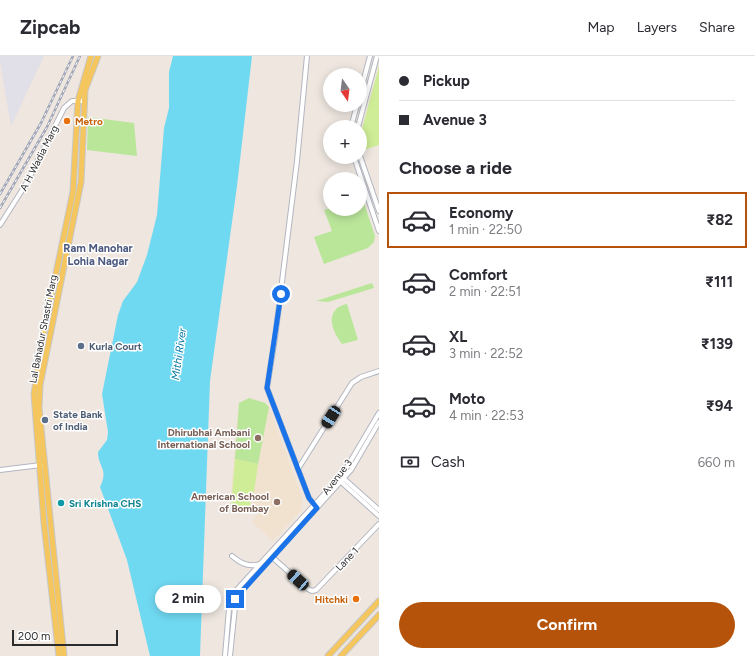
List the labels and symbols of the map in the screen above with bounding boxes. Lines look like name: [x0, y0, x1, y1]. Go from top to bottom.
north arrow: [323, 68, 367, 112]
place label: Metro: [75, 115, 103, 128]
marker: Metro: [62, 116, 72, 126]
street label: A H Wadia Marg: [17, 123, 61, 193]
district label: Ram Manohar Lohia Nagar: [63, 242, 134, 268]
street label: Lal Bahadur Shastri Marg: [26, 273, 60, 384]
route start: [272, 285, 290, 303]
water label: Mithi River: [169, 326, 189, 381]
place label: Kurla Court: [89, 340, 142, 353]
marker: Kurla Court: [76, 341, 86, 351]
car: [319, 404, 343, 430]
place label: State Bank of India: [53, 408, 103, 433]
marker: State Bank of India: [40, 415, 50, 425]
place label: Dhirubhai Ambani International School: [158, 426, 250, 451]
marker: Dhirubhai Ambani International School: [253, 433, 263, 443]
street label: Avenue 3: [319, 457, 355, 497]
place label: American School of Bombay: [191, 490, 269, 515]
place label: Sri Krishna CHS: [69, 497, 141, 510]
marker: American School of Bombay: [272, 497, 282, 507]
marker: Sri Krishna CHS: [56, 498, 66, 508]
street label: Lane 1: [333, 544, 361, 574]
car: [285, 568, 311, 592]
callout: 2 min: [155, 585, 221, 613]
route end: [226, 590, 244, 608]
place label: Hitchki: [315, 593, 348, 606]
marker: Hitchki: [351, 594, 361, 604]
scale bar: [12, 628, 118, 647]

